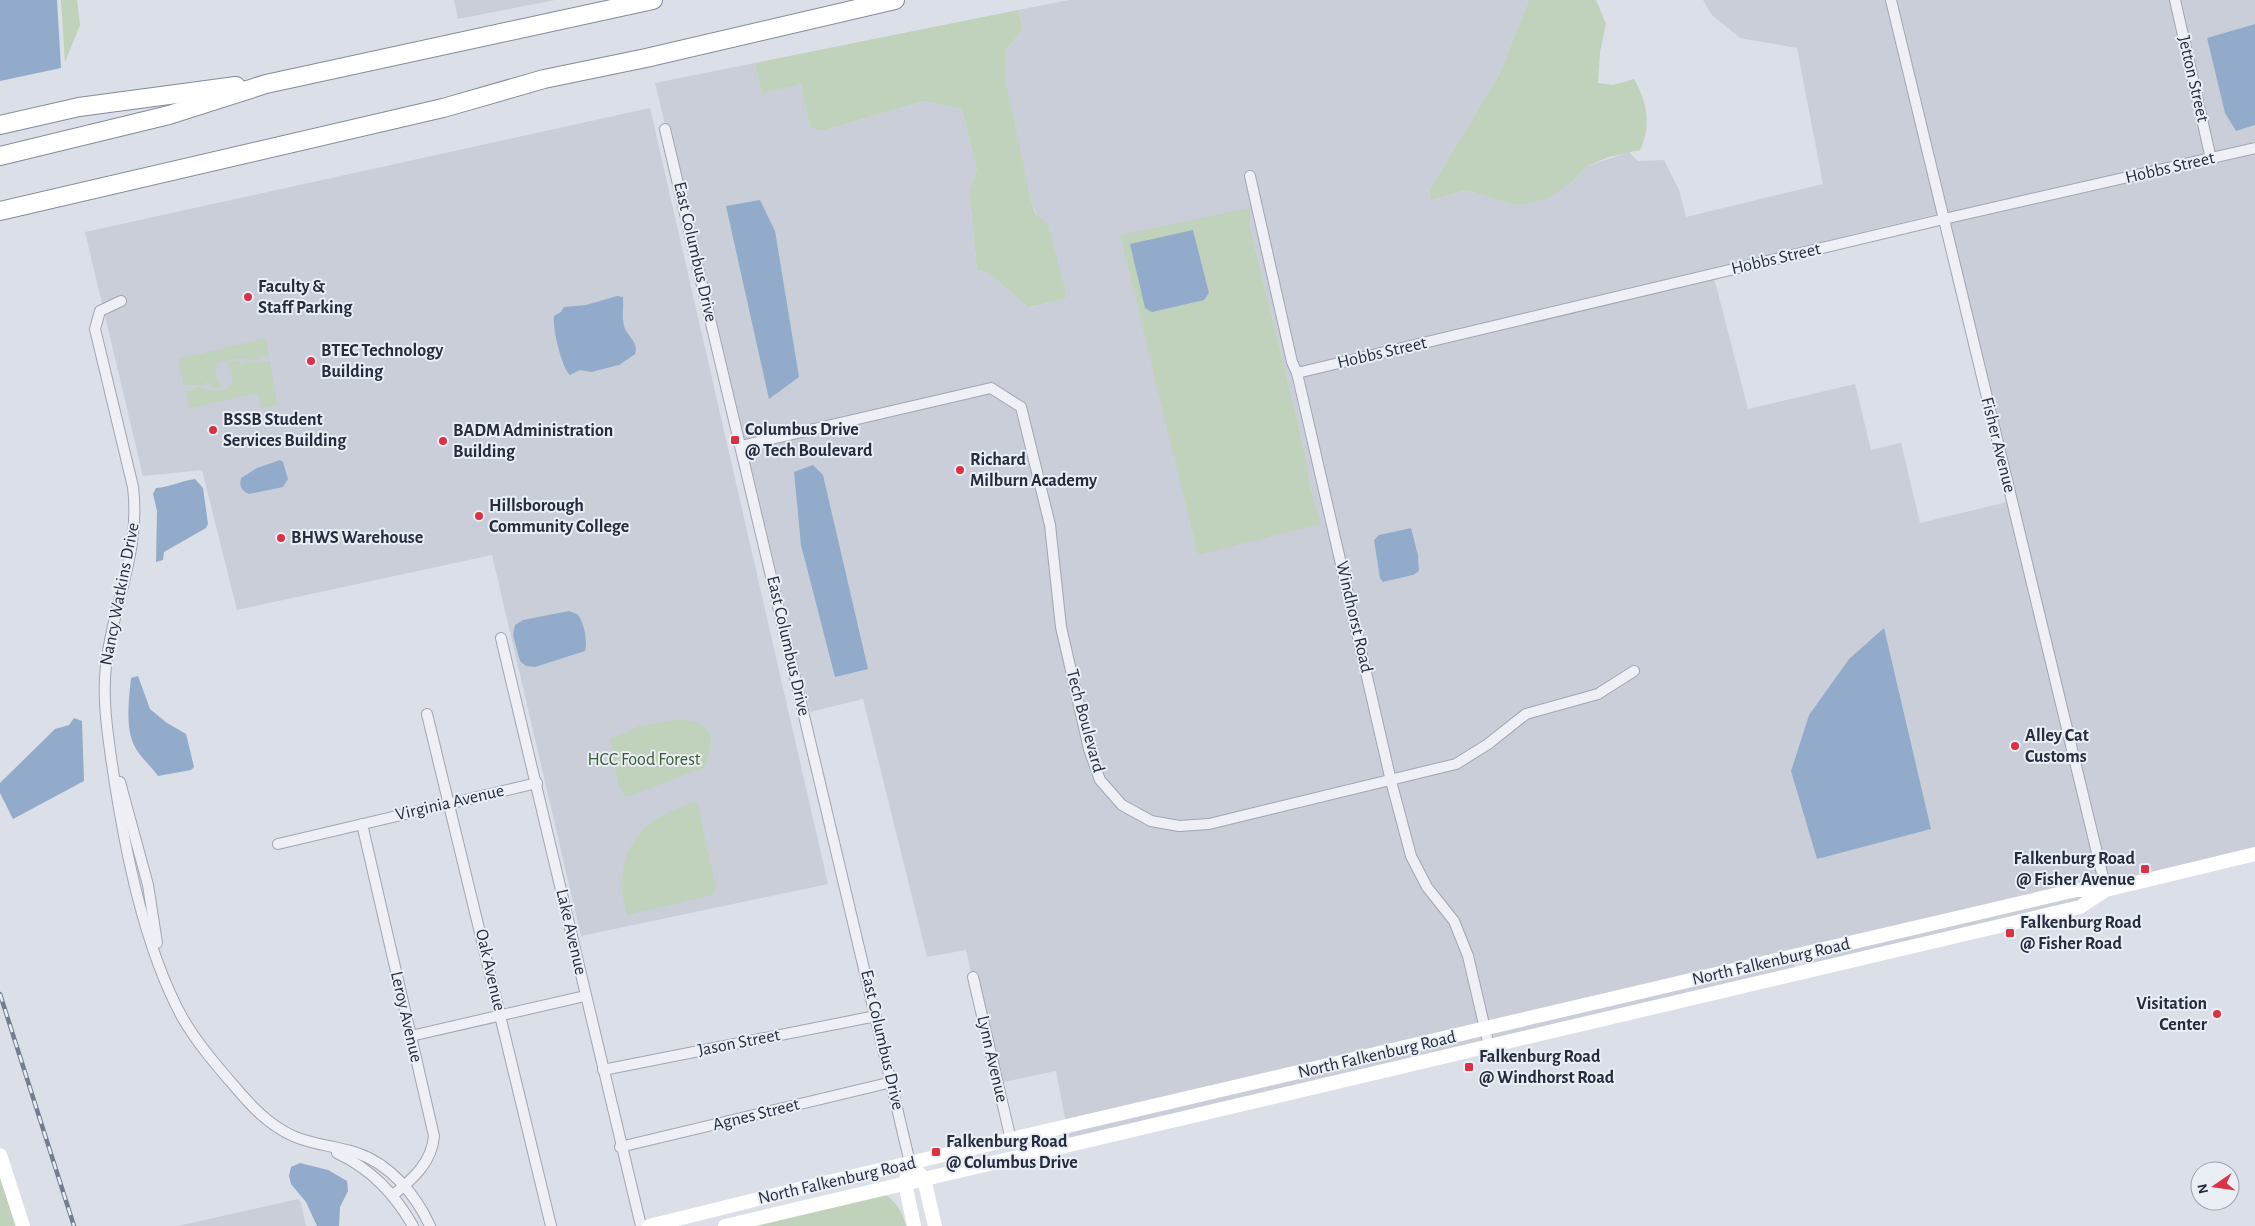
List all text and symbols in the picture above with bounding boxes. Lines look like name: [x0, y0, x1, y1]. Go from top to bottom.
street label: Jetton Street: [2174, 34, 2212, 124]
street label: Hobbs Street: [2123, 149, 2217, 187]
street label: East Columbus Drive: [670, 180, 720, 324]
street label: Hobbs Street: [1729, 240, 1823, 278]
place label: Faculty & Staff Parking: [258, 278, 353, 317]
marker: Faculty & Staff Parking: [242, 291, 254, 303]
street label: Hobbs Street: [1335, 334, 1429, 372]
place label: BTEC Technology Building: [321, 342, 444, 381]
marker: BTEC Technology Building: [305, 355, 317, 367]
street label: Fisher Avenue: [1977, 395, 2019, 495]
place label: BSSB Student Services Building: [223, 411, 347, 450]
place label: Columbus Drive @ Tech Boulevard: [745, 421, 873, 460]
place label: BADM Administration Building: [453, 422, 613, 461]
marker: BSSB Student Services Building: [207, 424, 219, 436]
marker: Columbus Drive @ Tech Boulevard: [729, 434, 741, 446]
marker: BADM Administration Building: [437, 435, 449, 447]
place label: Richard Milburn Academy: [970, 451, 1098, 490]
marker: Richard Milburn Academy: [954, 464, 966, 476]
place label: Hillsborough Community College: [489, 497, 629, 536]
marker: Hillsborough Community College: [473, 510, 485, 522]
street label: Nancy Watkins Drive: [97, 521, 143, 667]
place label: BHWS Warehouse: [291, 529, 423, 547]
marker: BHWS Warehouse: [275, 532, 287, 544]
street label: Windhorst Road: [1332, 559, 1376, 675]
street label: East Columbus Drive: [763, 574, 813, 718]
street label: Tech Boulevard: [1063, 667, 1107, 775]
place label: Alley Cat Customs: [2025, 727, 2089, 766]
marker: Alley Cat Customs: [2009, 740, 2021, 752]
park label: HCC Food Forest: [587, 751, 701, 769]
street label: Virginia Avenue: [394, 782, 506, 824]
place label: Falkenburg Road @ Fisher Avenue: [2014, 850, 2136, 889]
marker: Falkenburg Road @ Fisher Avenue: [2139, 863, 2151, 875]
street label: Lake Avenue: [552, 887, 590, 977]
place label: Falkenburg Road @ Fisher Road: [2020, 914, 2142, 953]
street label: Oak Avenue: [472, 927, 508, 1013]
marker: Falkenburg Road @ Fisher Road: [2004, 927, 2016, 939]
street label: North Falkenburg Road: [1690, 935, 1852, 989]
street label: East Columbus Drive: [857, 968, 907, 1112]
street label: Leroy Avenue: [387, 970, 425, 1064]
place label: Visitation Center: [2136, 995, 2208, 1034]
marker: Visitation Center: [2211, 1008, 2223, 1020]
street label: Lynn Avenue: [973, 1014, 1011, 1104]
street label: Jason Street: [696, 1026, 782, 1060]
street label: North Falkenburg Road: [1296, 1028, 1458, 1082]
place label: Falkenburg Road @ Windhorst Road: [1479, 1048, 1615, 1087]
marker: Falkenburg Road @ Windhorst Road: [1463, 1061, 1475, 1073]
street label: Agnes Street: [711, 1095, 801, 1134]
place label: Falkenburg Road @ Columbus Drive: [946, 1133, 1078, 1172]
marker: Falkenburg Road @ Columbus Drive: [930, 1146, 942, 1158]
street label: North Falkenburg Road: [756, 1154, 918, 1208]
north arrow: [2190, 1161, 2240, 1211]
text: N: [2195, 1182, 2211, 1195]

